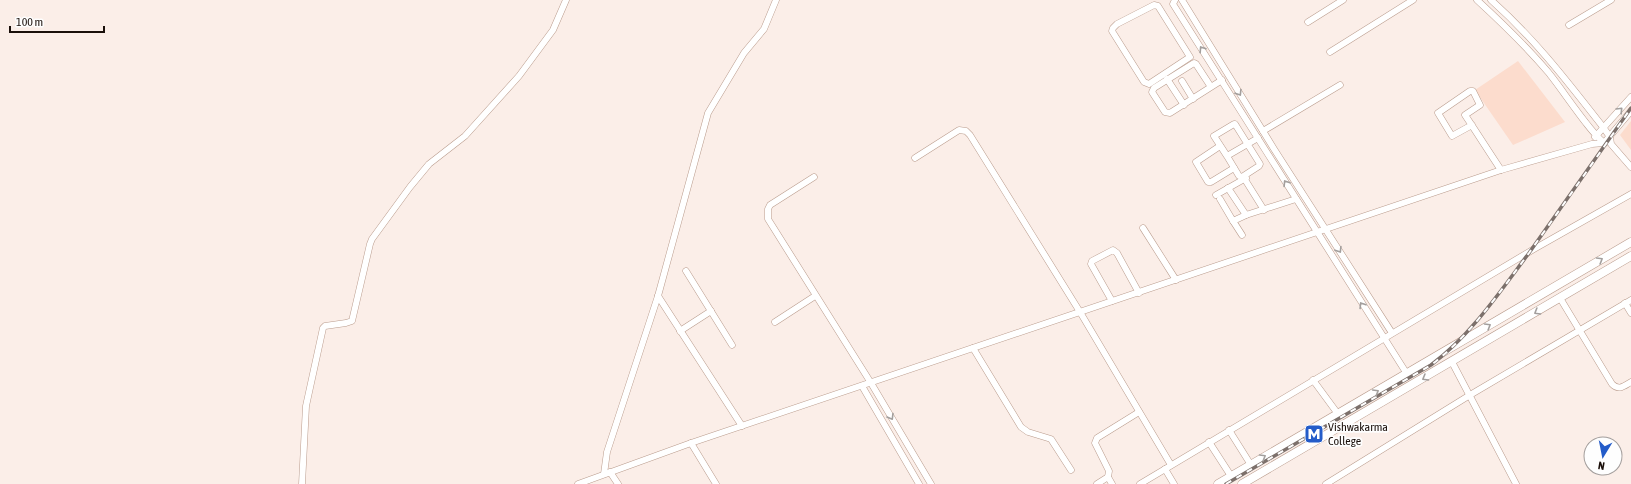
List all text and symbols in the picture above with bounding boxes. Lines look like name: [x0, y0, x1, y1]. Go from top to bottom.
scale bar: [10, 8, 104, 34]
text: 100 m: [16, 15, 43, 29]
one-way arrow: [1199, 46, 1207, 53]
one-way arrow: [1235, 89, 1242, 96]
one-way arrow: [1615, 107, 1623, 115]
one-way arrow: [1283, 180, 1290, 187]
one-way arrow: [1334, 246, 1342, 253]
one-way arrow: [1596, 258, 1603, 265]
one-way arrow: [1360, 302, 1367, 309]
one-way arrow: [1534, 307, 1541, 314]
one-way arrow: [1484, 324, 1491, 331]
one-way arrow: [1422, 373, 1429, 380]
one-way arrow: [1372, 390, 1379, 397]
one-way arrow: [886, 412, 893, 420]
place label: Vishwakarma College: [1328, 420, 1388, 448]
metro station icon: Vishwakarma College: [1303, 423, 1325, 445]
north arrow: [1583, 436, 1623, 476]
one-way arrow: [1259, 455, 1266, 462]
text: N: [1597, 459, 1606, 472]

